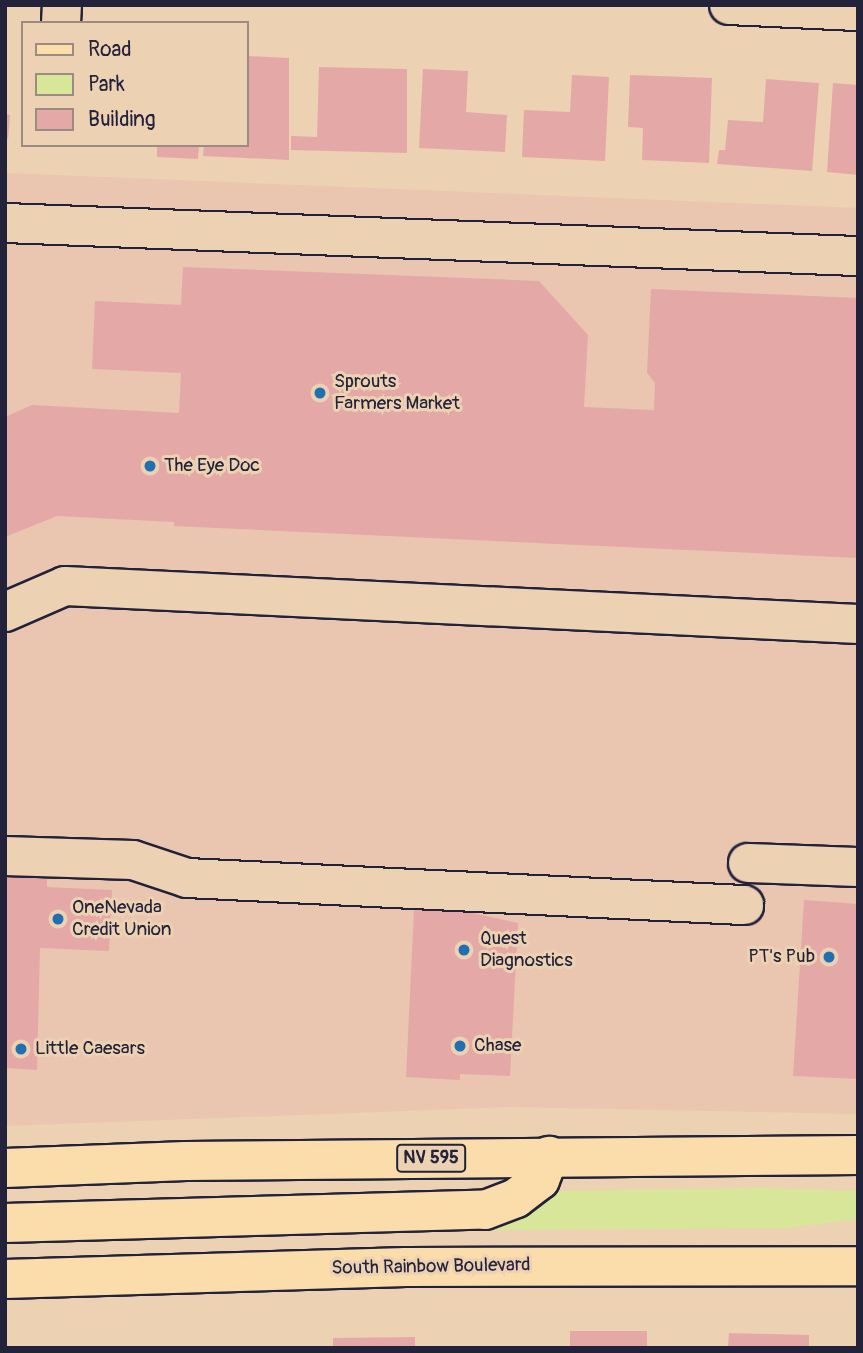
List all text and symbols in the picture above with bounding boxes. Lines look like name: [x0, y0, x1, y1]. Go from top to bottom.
legend: [21, 21, 248, 147]
text: Road: [88, 36, 132, 63]
text: Park: [88, 71, 125, 98]
text: Building: [88, 106, 155, 133]
place label: Sprouts Farmers Market: [334, 371, 460, 415]
marker: Sprouts Farmers Market: [312, 385, 328, 401]
place label: The Eye Doc: [164, 455, 260, 477]
marker: The Eye Doc: [142, 458, 158, 474]
place label: OneNevada Credit Union: [72, 897, 171, 941]
marker: OneNevada Credit Union: [50, 911, 66, 927]
place label: Quest Diagnostics: [480, 928, 573, 972]
marker: Quest Diagnostics: [454, 940, 474, 960]
place label: PT's Pub: [748, 946, 815, 968]
marker: PT's Pub: [821, 949, 837, 965]
place label: Chase: [474, 1035, 521, 1057]
place label: Little Caesars: [35, 1038, 145, 1060]
marker: Chase: [452, 1038, 468, 1054]
marker: Little Caesars: [13, 1041, 29, 1057]
road number: NV 595: [396, 1143, 466, 1172]
street label: South Rainbow Boulevard: [331, 1254, 531, 1280]

